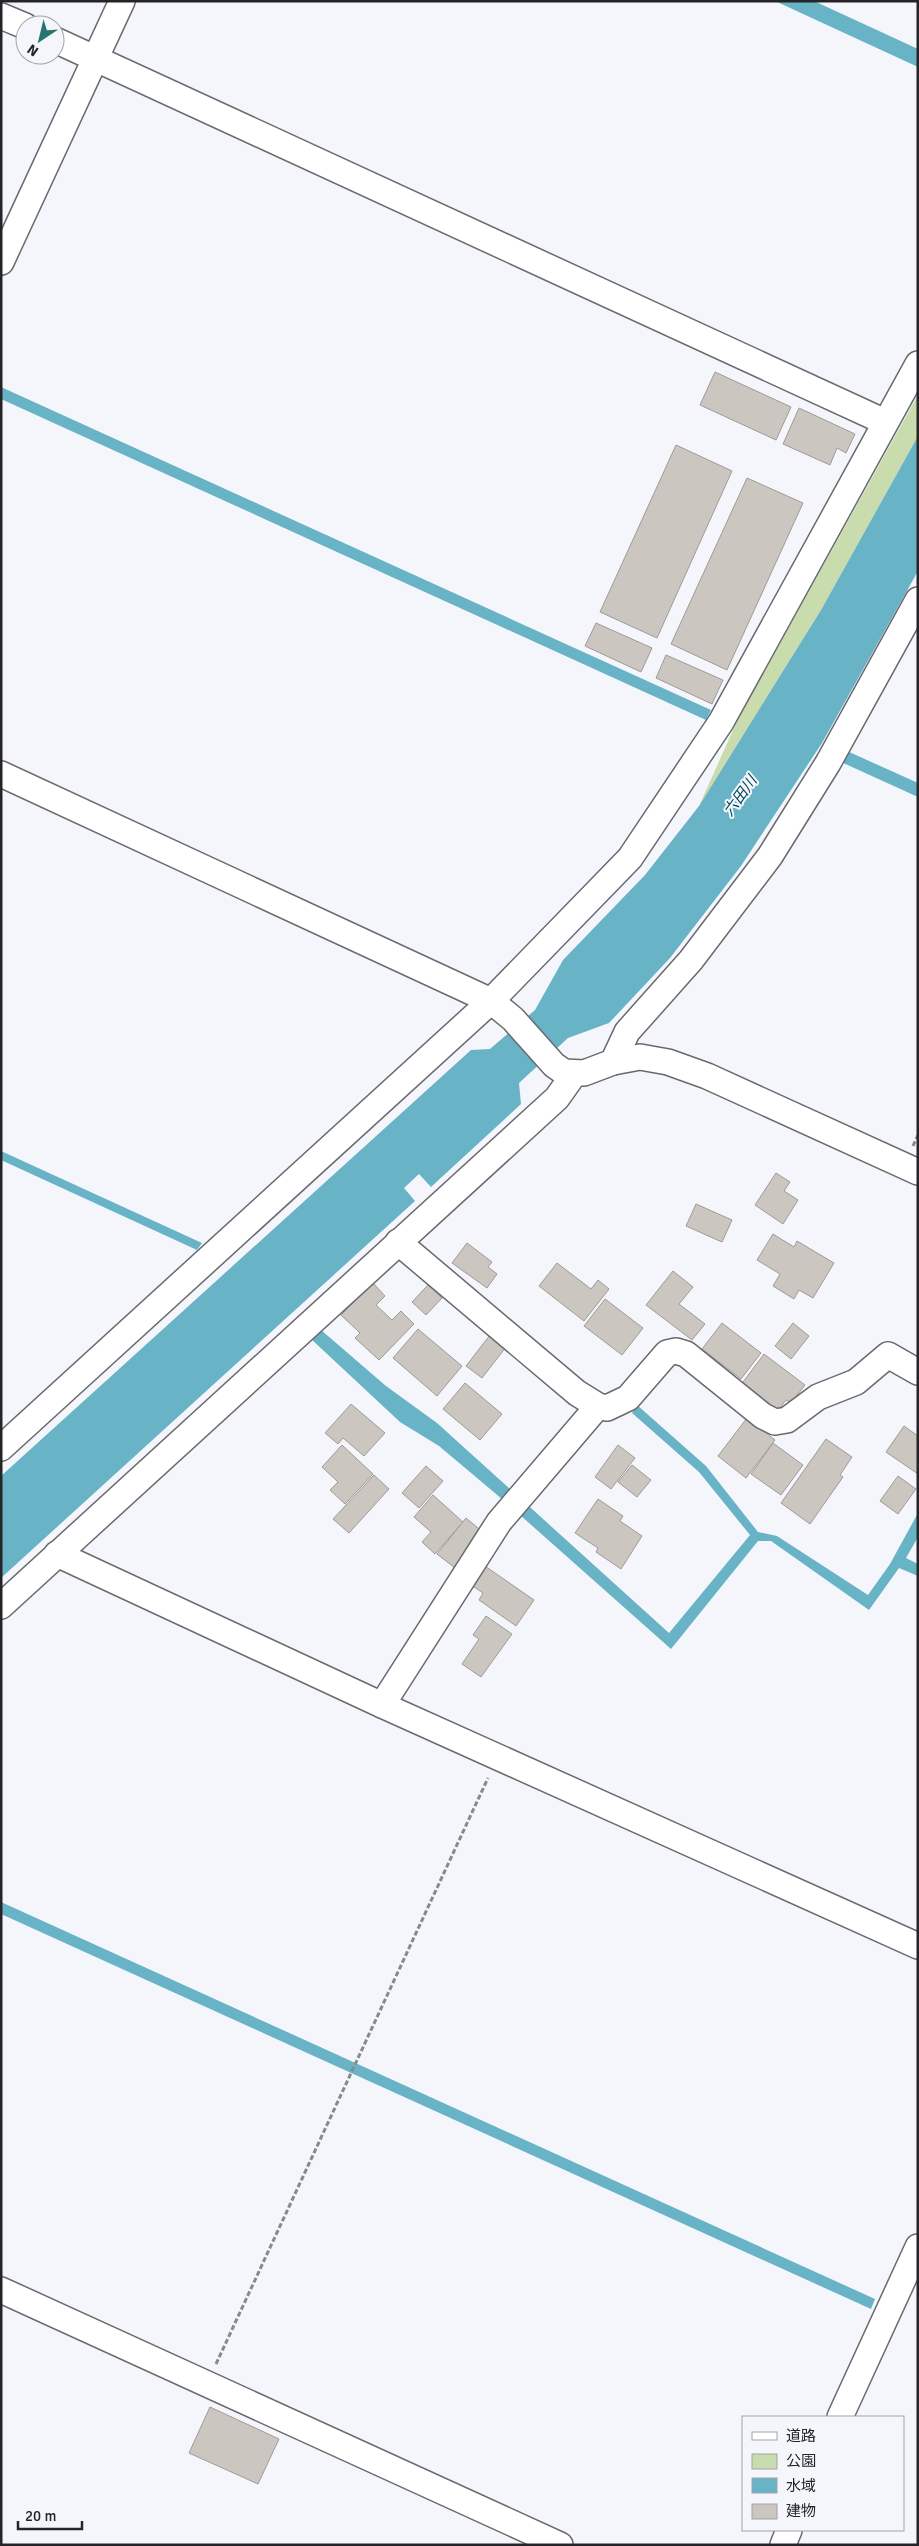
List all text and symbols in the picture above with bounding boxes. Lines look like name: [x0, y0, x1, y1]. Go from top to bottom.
north arrow: [15, 15, 65, 65]
text: N: [24, 40, 42, 60]
water label: 六田川: [719, 771, 762, 819]
legend: [742, 2416, 904, 2531]
text: 道路: [786, 2427, 816, 2445]
text: 公園: [786, 2452, 816, 2470]
text: 水域: [786, 2477, 816, 2495]
scale bar: [18, 2498, 81, 2530]
text: 建物: [786, 2502, 816, 2520]
text: 20 m: [25, 2507, 56, 2525]

